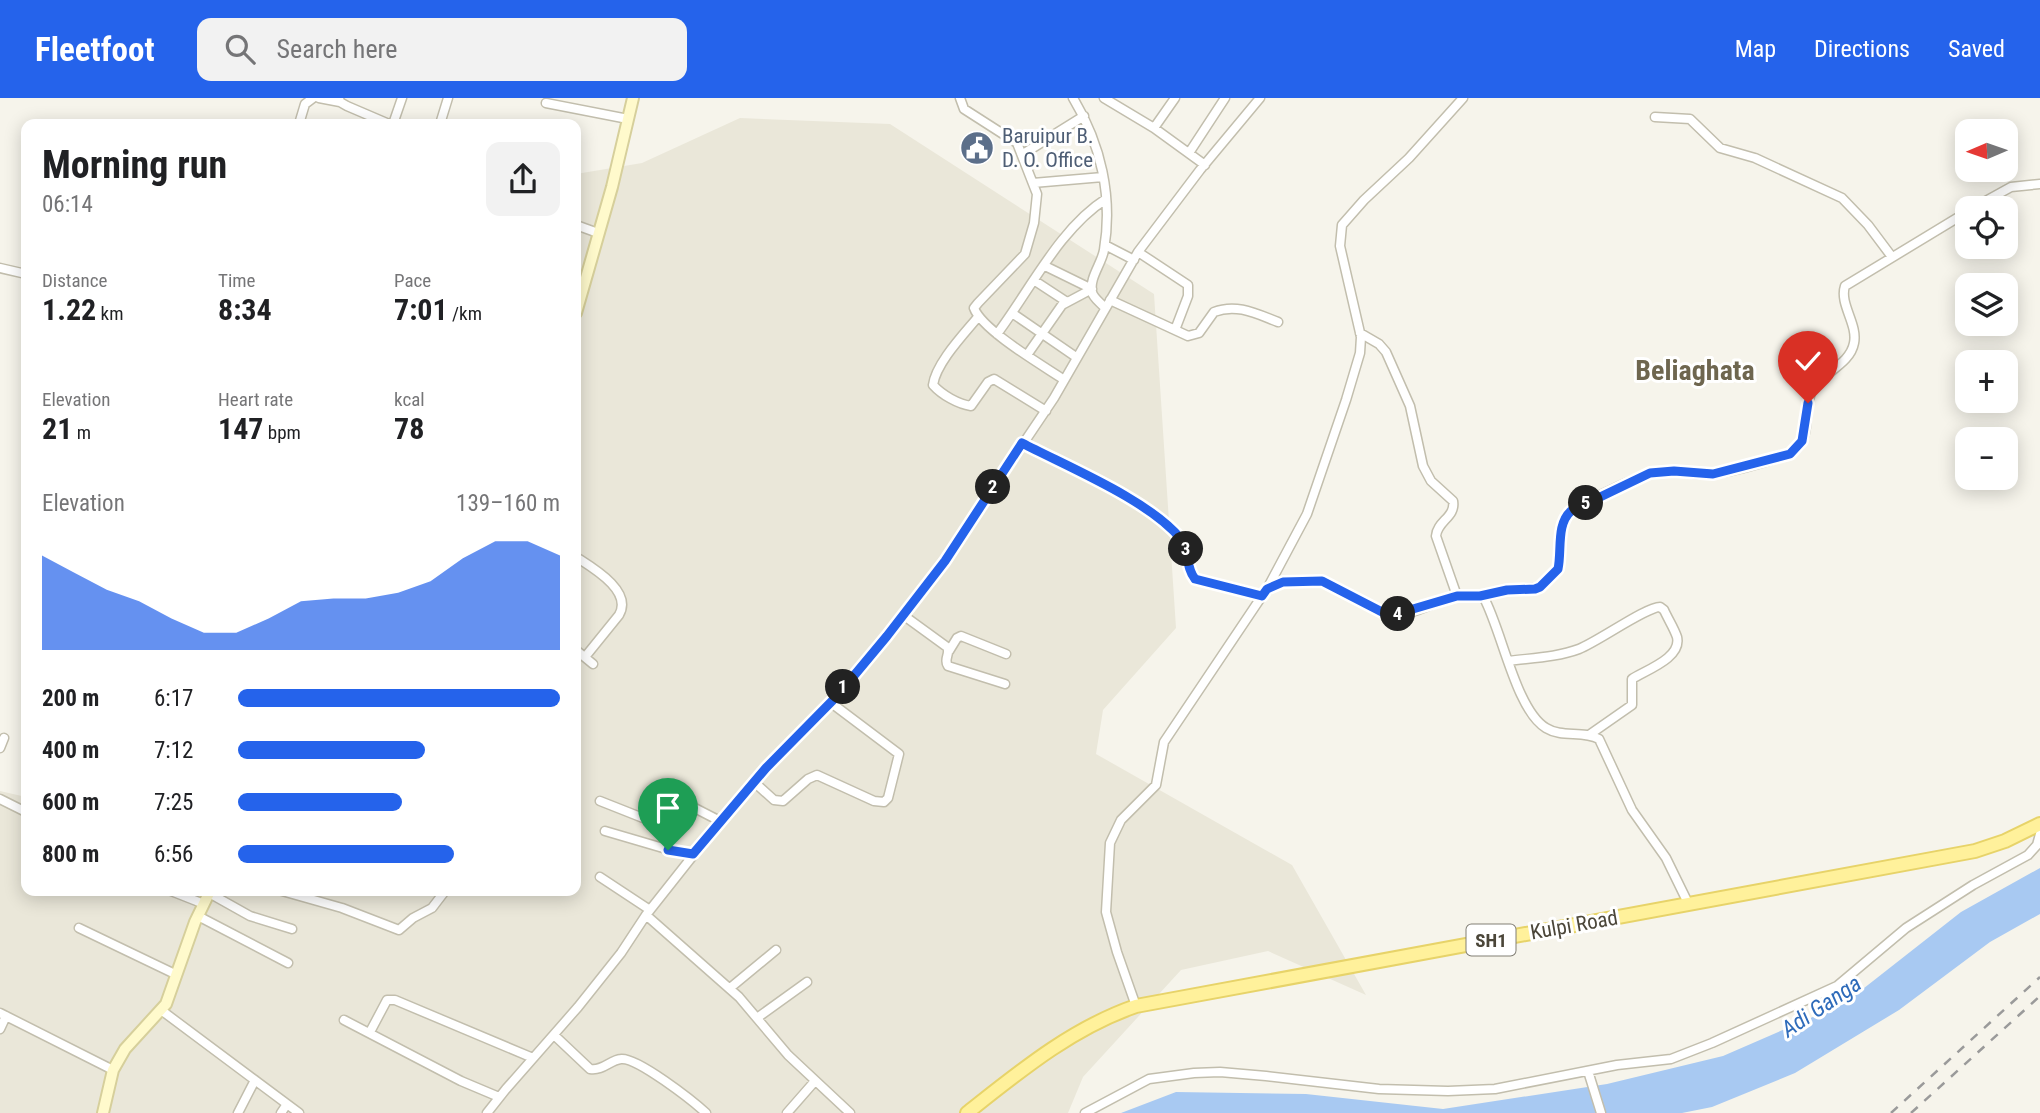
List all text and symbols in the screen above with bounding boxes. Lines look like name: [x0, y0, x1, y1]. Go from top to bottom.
search box: [197, 18, 687, 81]
text: Fleetfoot: [35, 30, 155, 69]
icon: search: [221, 30, 259, 68]
text: Search here: [277, 34, 397, 64]
text: Map: [1735, 35, 1776, 63]
text: Directions: [1814, 35, 1910, 63]
text: Saved: [1948, 35, 2005, 63]
north arrow: [1955, 119, 2018, 182]
map controls: [1955, 119, 2018, 490]
place label: Baruipur B. D. O. Office: [1002, 124, 1094, 172]
public building icon: Baruipur B. D. O. Office: [958, 129, 996, 167]
button: share: [486, 142, 560, 216]
text: Morning run: [42, 143, 227, 187]
text: 06:14: [42, 191, 93, 218]
button: locate: [1955, 196, 2018, 259]
text: Distance: [42, 269, 107, 292]
text: Time: [218, 269, 255, 292]
text: Pace: [394, 269, 431, 292]
button: layers: [1955, 273, 2018, 336]
text: 1.22: [42, 292, 96, 327]
text: 8:34: [218, 292, 272, 327]
text: 7:01: [394, 292, 448, 327]
text: km: [96, 302, 123, 325]
text: /km: [448, 302, 482, 325]
pin: [1778, 331, 1838, 403]
icon: check: [1789, 342, 1827, 380]
button: +: [1955, 350, 2018, 413]
district label: Beliaghata: [1635, 354, 1755, 387]
text: Elevation: [42, 388, 110, 411]
text: Heart rate: [218, 388, 293, 411]
text: kcal: [394, 388, 425, 411]
text: 21: [42, 411, 72, 446]
text: 147: [218, 411, 263, 446]
text: 78: [394, 411, 424, 446]
text: m: [72, 421, 91, 444]
text: bpm: [263, 421, 301, 444]
button: −: [1955, 427, 2018, 490]
pin: 2: [976, 470, 1010, 504]
text: 2: [988, 475, 997, 498]
pin: 5: [1568, 486, 1604, 520]
text: Elevation: [42, 490, 125, 517]
text: 139–160 m: [456, 490, 560, 517]
text: 5: [1581, 491, 1590, 514]
pin: 3: [1168, 532, 1204, 566]
text: 3: [1181, 537, 1190, 560]
pin: 4: [1380, 596, 1416, 632]
text: 4: [1393, 602, 1402, 625]
pin: 1: [826, 670, 860, 704]
text: 1: [838, 675, 847, 698]
text: 200 m: [42, 685, 99, 712]
text: 6:17: [154, 685, 193, 712]
text: 400 m: [42, 737, 99, 764]
text: 7:12: [154, 737, 193, 764]
pin: [638, 778, 698, 850]
text: 600 m: [42, 789, 99, 816]
text: 7:25: [154, 789, 193, 816]
icon: arrive: [649, 789, 687, 827]
text: 800 m: [42, 841, 99, 868]
text: 6:56: [154, 841, 193, 868]
street label: Kulpi Road: [1528, 906, 1620, 944]
road number: SH1: [1466, 925, 1516, 956]
water label: Adi Ganga: [1775, 970, 1866, 1044]

